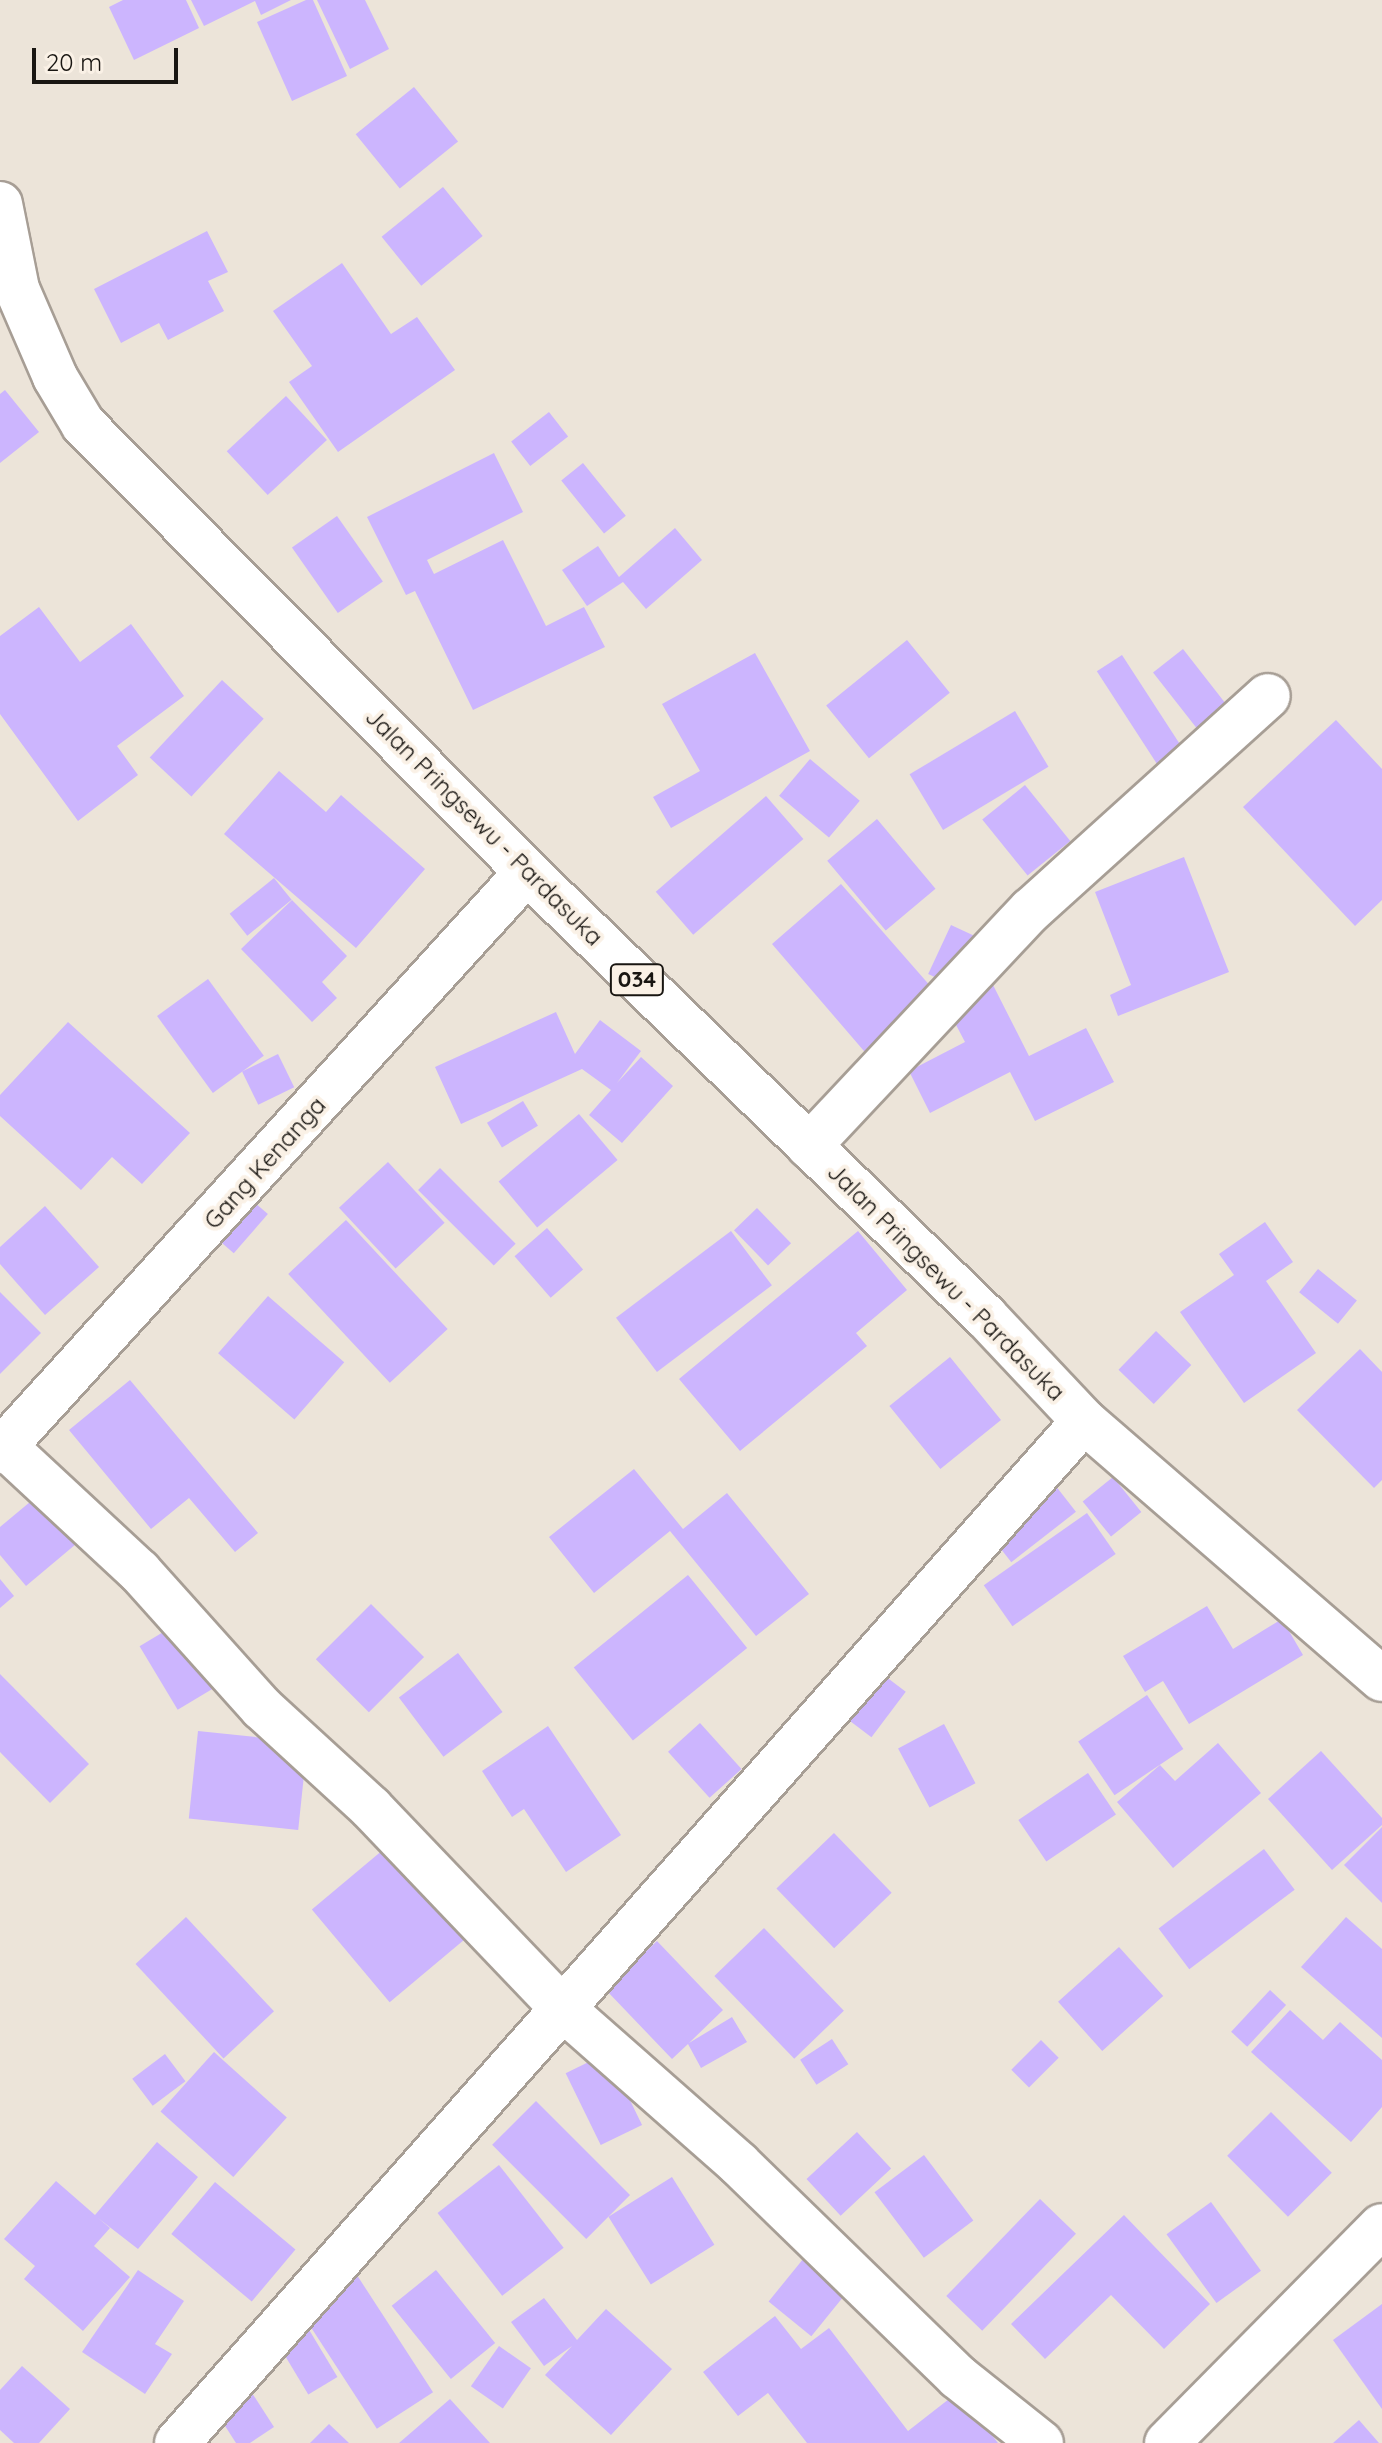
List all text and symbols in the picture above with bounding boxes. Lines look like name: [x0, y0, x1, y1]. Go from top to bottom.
scale bar: [36, 32, 182, 82]
text: 20 m: [46, 47, 102, 77]
street label: Jalan Pringsewu - Pardasuka: [359, 702, 609, 952]
road number: 034: [609, 962, 665, 998]
street label: Gang Kenanga: [198, 1091, 332, 1235]
street label: Jalan Pringsewu - Pardasuka: [821, 1157, 1071, 1407]

